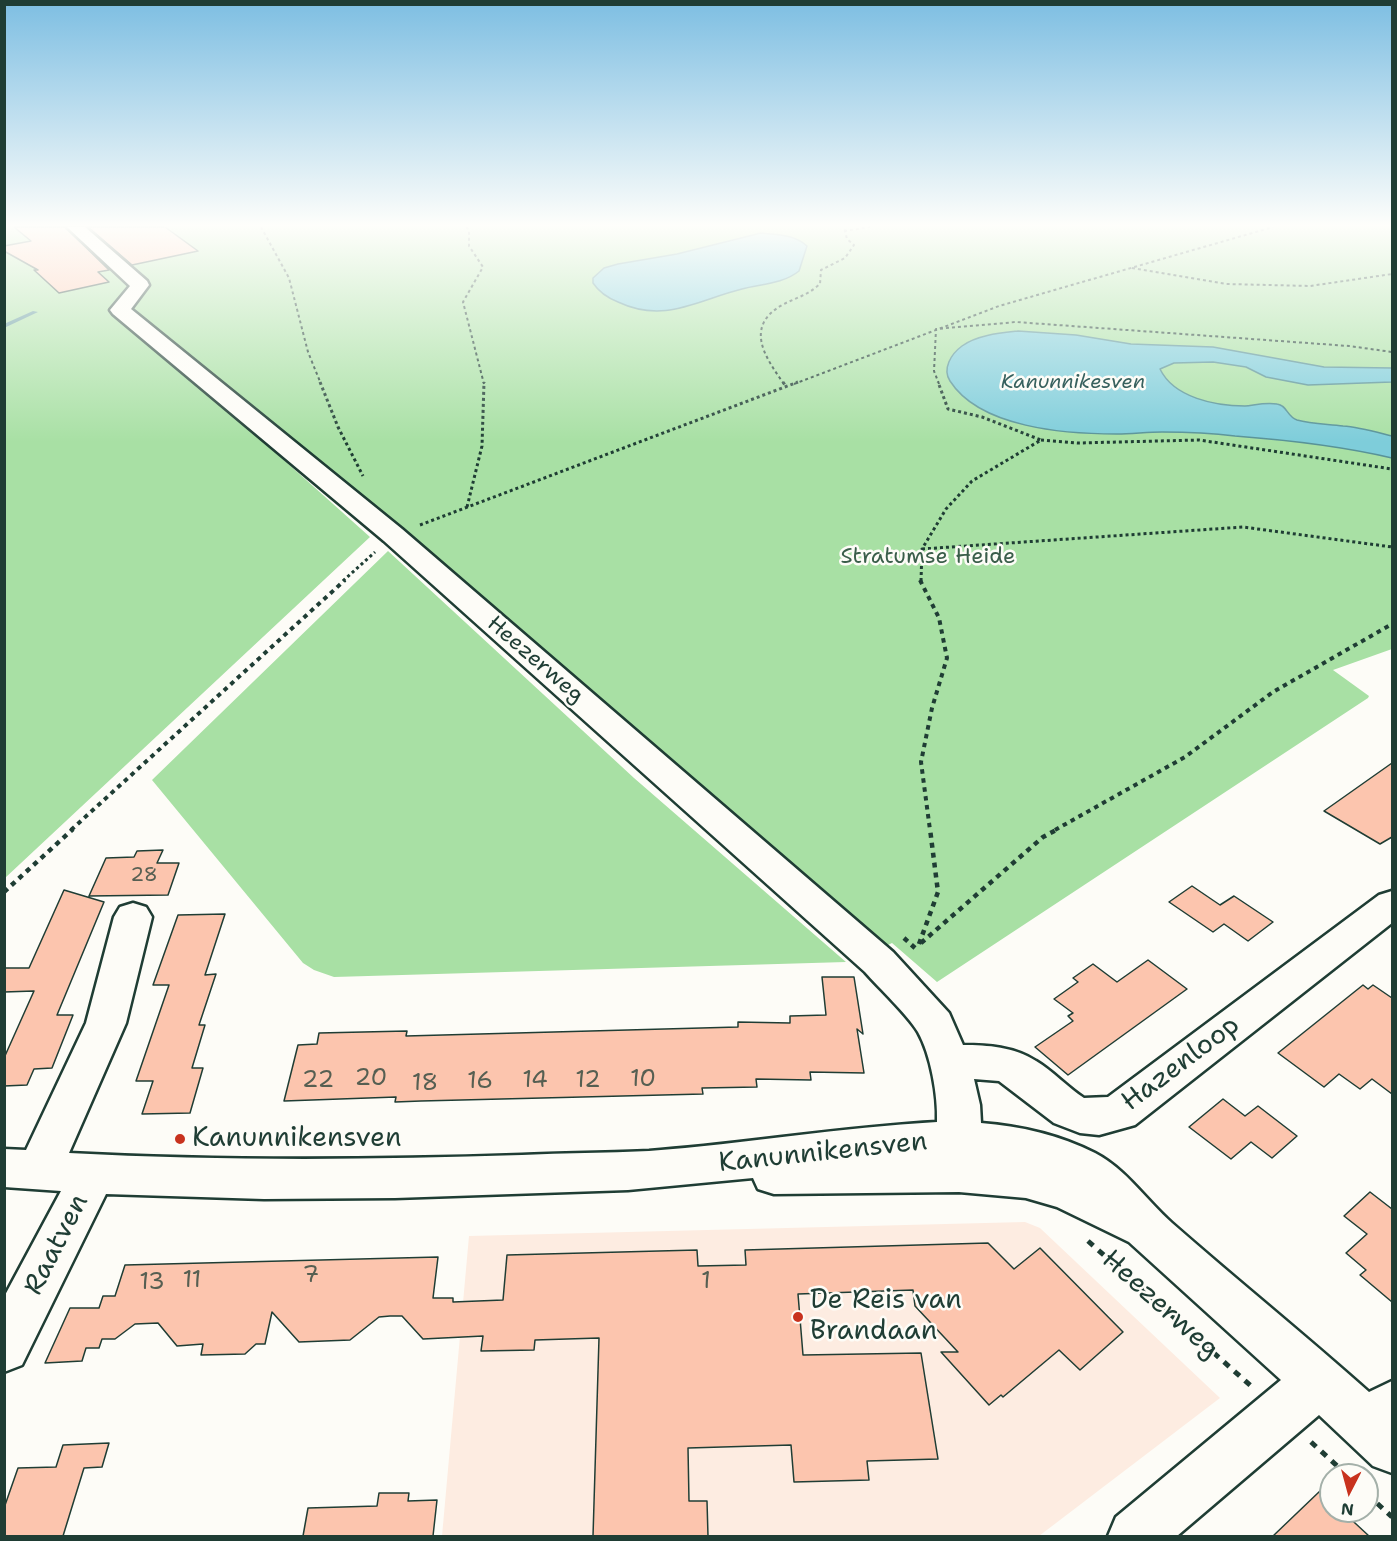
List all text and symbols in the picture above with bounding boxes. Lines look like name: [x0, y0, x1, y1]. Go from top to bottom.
water label: Kanunnikesven: [1001, 371, 1145, 395]
park label: Stratumse Heide: [840, 544, 1016, 570]
street label: Heezerweg: [481, 611, 589, 709]
house number: 28: [130, 864, 158, 888]
street label: Hazenloop: [1116, 1009, 1246, 1119]
house number: 20: [355, 1065, 387, 1093]
house number: 10: [630, 1066, 656, 1094]
house number: 22: [302, 1067, 334, 1095]
house number: 14: [522, 1067, 548, 1095]
house number: 12: [575, 1067, 601, 1095]
house number: 16: [467, 1068, 493, 1096]
house number: 18: [412, 1070, 438, 1098]
place label: Kanunnikensven: [192, 1123, 402, 1155]
street label: Kanunnikensven: [717, 1126, 929, 1180]
marker: Kanunnikensven: [173, 1132, 187, 1146]
street label: Raatven: [18, 1189, 96, 1301]
street label: Heezerweg: [1095, 1244, 1225, 1366]
house number: 7: [303, 1262, 319, 1290]
house number: 11: [182, 1267, 202, 1295]
house number: 1: [701, 1268, 711, 1296]
house number: 13: [139, 1269, 165, 1297]
place label: De Reis van Brandaan: [810, 1285, 962, 1348]
marker: De Reis van Brandaan: [791, 1310, 805, 1324]
north arrow: [1319, 1463, 1379, 1523]
text: N: [1340, 1498, 1355, 1521]

